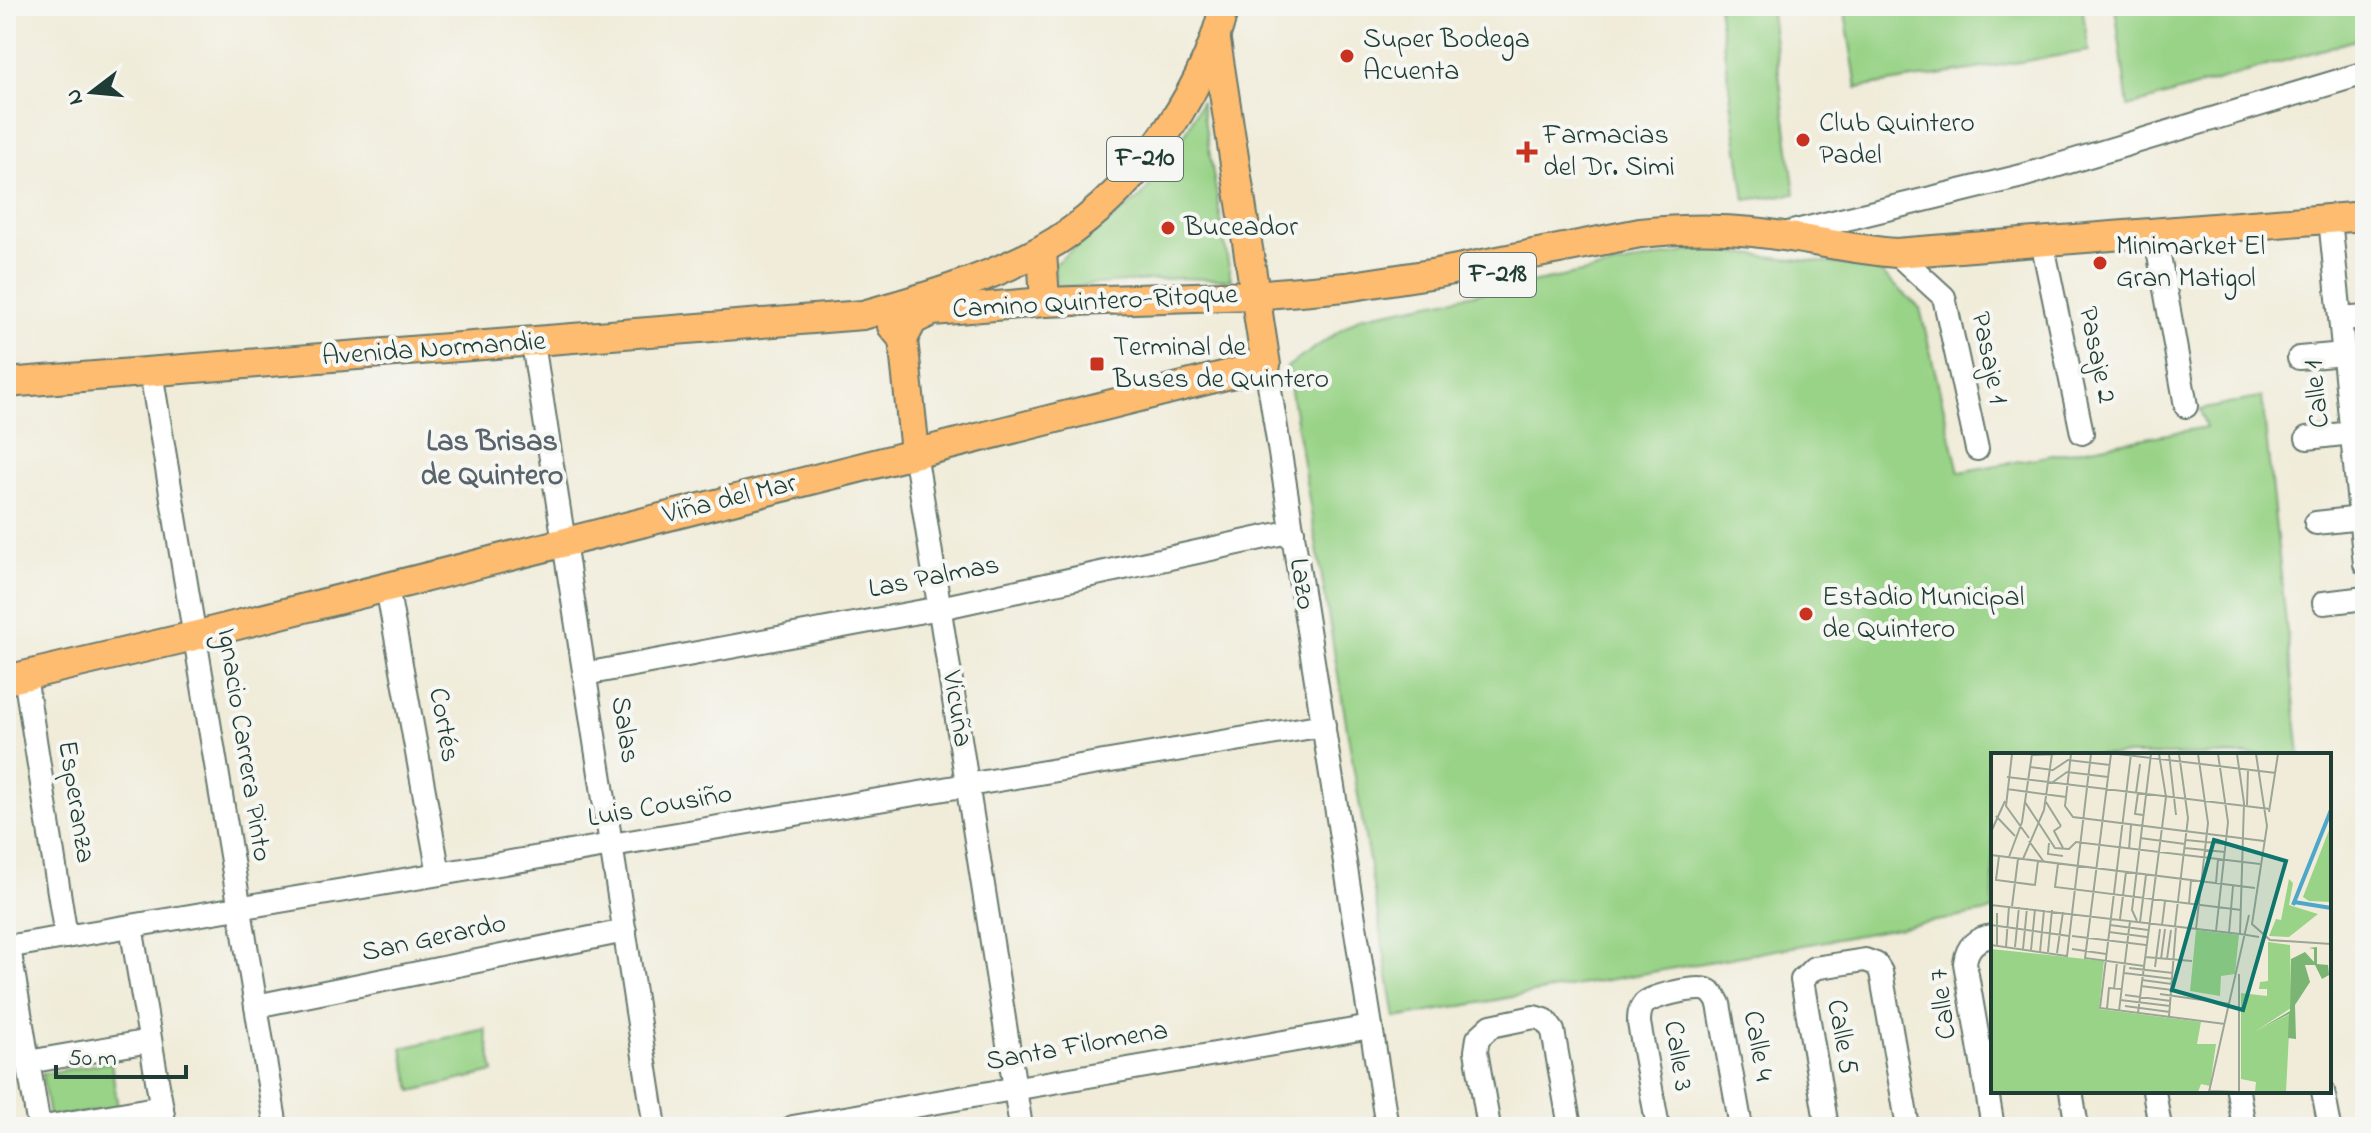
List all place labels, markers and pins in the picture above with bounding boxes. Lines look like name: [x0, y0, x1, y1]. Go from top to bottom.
place label: Super Bodega Acuenta: [1363, 20, 1530, 93]
marker: Super Bodega Acuenta: [1338, 47, 1356, 65]
place label: Club Quintero Padel: [1819, 104, 1975, 177]
place label: Farmacias del Dr. Simi: [1542, 116, 1675, 189]
marker: Club Quintero Padel: [1794, 131, 1812, 149]
marker: Farmacias del Dr. Simi: [1518, 143, 1536, 161]
place label: Buceador: [1183, 208, 1298, 249]
marker: Buceador: [1159, 219, 1177, 237]
place label: Minimarket El Gran Matigol: [2116, 227, 2265, 300]
marker: Minimarket El Gran Matigol: [2091, 254, 2109, 272]
place label: Terminal de Buses de Quintero: [1112, 328, 1329, 401]
marker: Terminal de Buses de Quintero: [1088, 355, 1106, 373]
place label: Estadio Municipal de Quintero: [1822, 578, 2024, 651]
marker: Estadio Municipal de Quintero: [1797, 605, 1815, 623]

